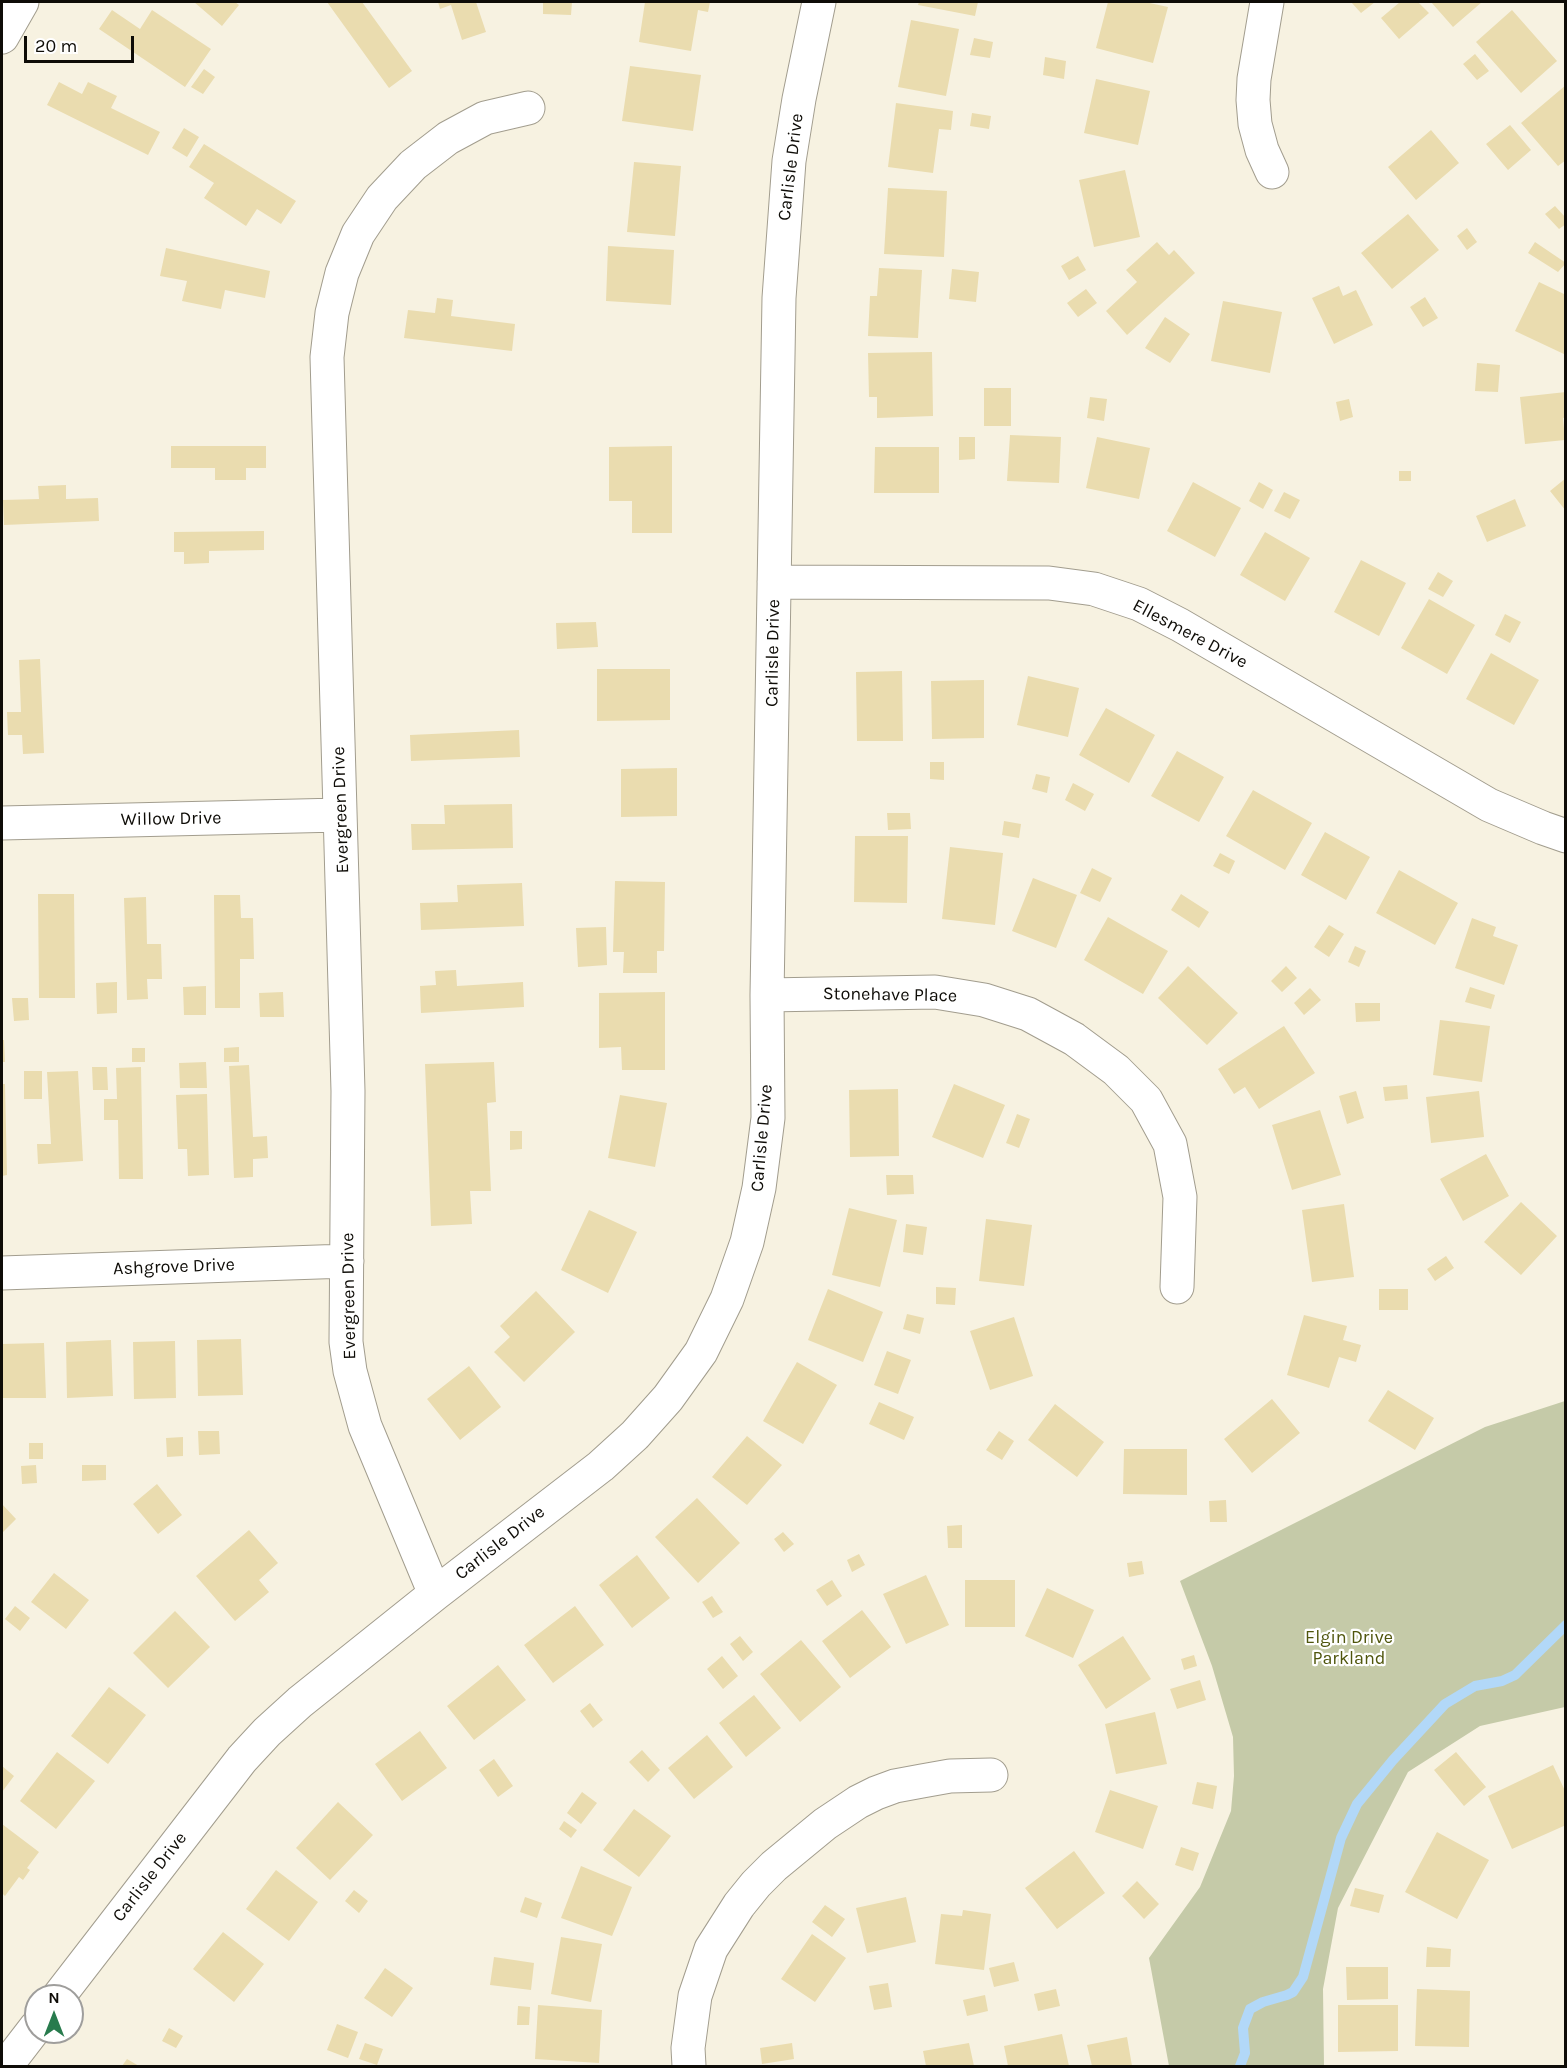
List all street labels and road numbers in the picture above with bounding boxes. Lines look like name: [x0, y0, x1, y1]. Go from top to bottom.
street label: Carlisle Drive: [774, 112, 808, 222]
street label: Ellesmere Drive: [1129, 595, 1251, 673]
street label: Carlisle Drive: [761, 599, 785, 707]
street label: Evergreen Drive: [328, 746, 354, 874]
street label: Willow Drive: [120, 807, 222, 831]
street label: Stonehave Place: [823, 983, 957, 1007]
street label: Carlisle Drive: [747, 1083, 777, 1193]
street label: Evergreen Drive: [337, 1232, 361, 1360]
street label: Ashgrove Drive: [113, 1254, 235, 1280]
street label: Carlisle Drive: [451, 1501, 549, 1585]
street label: Carlisle Drive: [108, 1828, 192, 1926]

